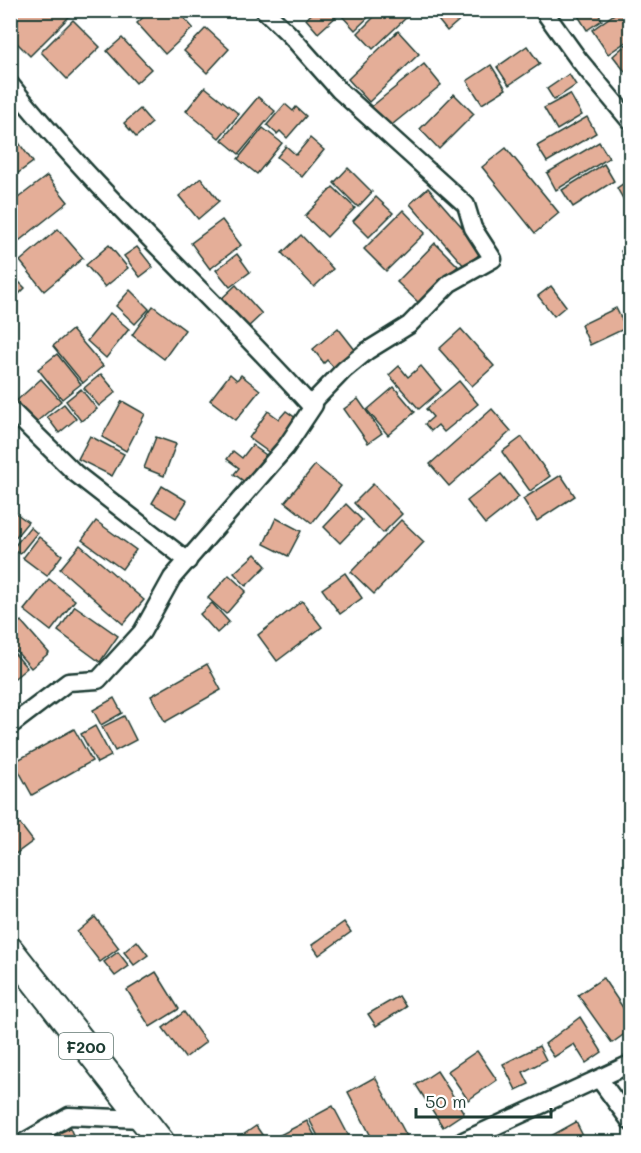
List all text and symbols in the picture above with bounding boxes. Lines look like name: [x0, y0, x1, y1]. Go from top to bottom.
road number: F200: [59, 1033, 113, 1059]
scale bar: [416, 1081, 551, 1119]
text: 50 m: [425, 1089, 467, 1113]

